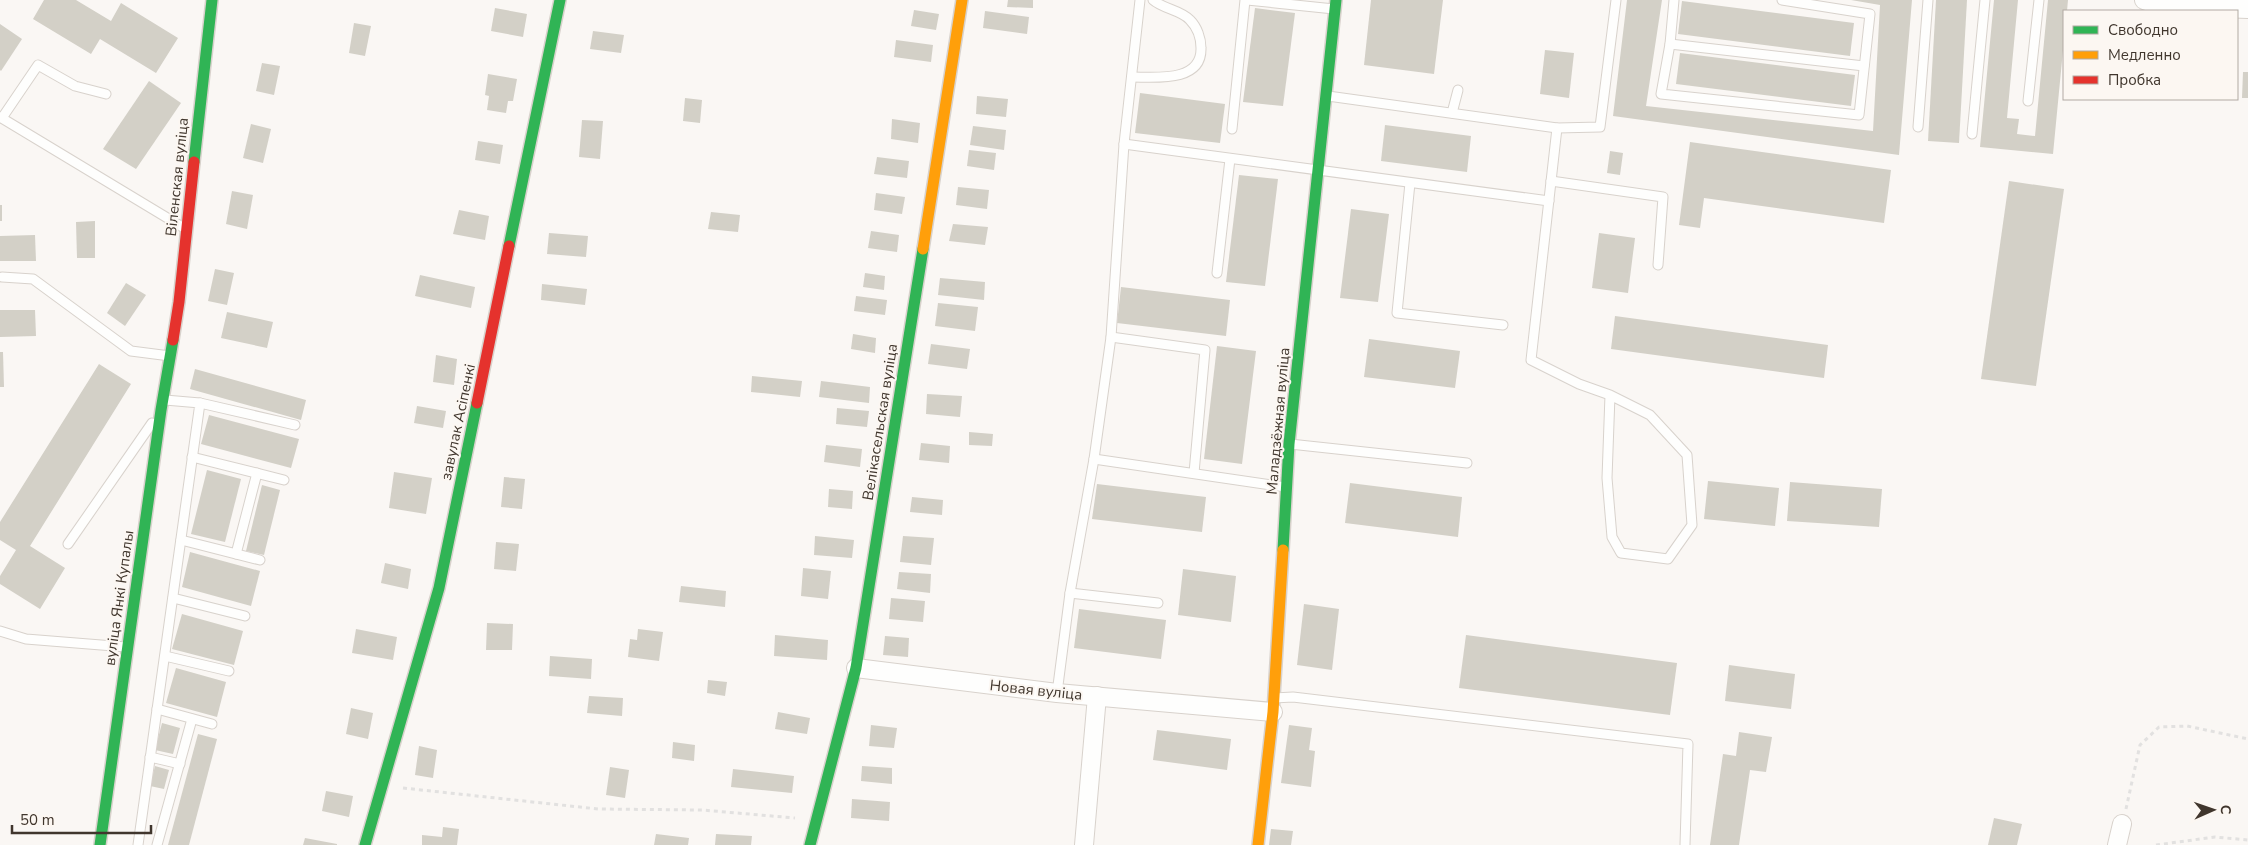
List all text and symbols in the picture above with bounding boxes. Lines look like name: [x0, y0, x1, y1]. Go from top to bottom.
legend: [2063, 10, 2238, 100]
text: Свободно: [2108, 20, 2178, 40]
text: Медленно: [2108, 45, 2181, 65]
text: Пробка: [2108, 70, 2161, 90]
street label: Віленская вуліца: [161, 117, 193, 237]
street label: Велікасельская вуліца: [858, 342, 902, 502]
street label: Маладзёжная вуліца: [1262, 347, 1294, 495]
street label: завулак Асіпенкі: [436, 362, 480, 482]
street label: вуліца Янкі Купалы: [100, 529, 138, 667]
street label: Новая вуліца: [989, 675, 1083, 705]
north arrow: [2188, 785, 2238, 835]
scale bar: [12, 802, 151, 834]
text: С: [2216, 804, 2235, 815]
text: 50 m: [20, 810, 55, 830]

